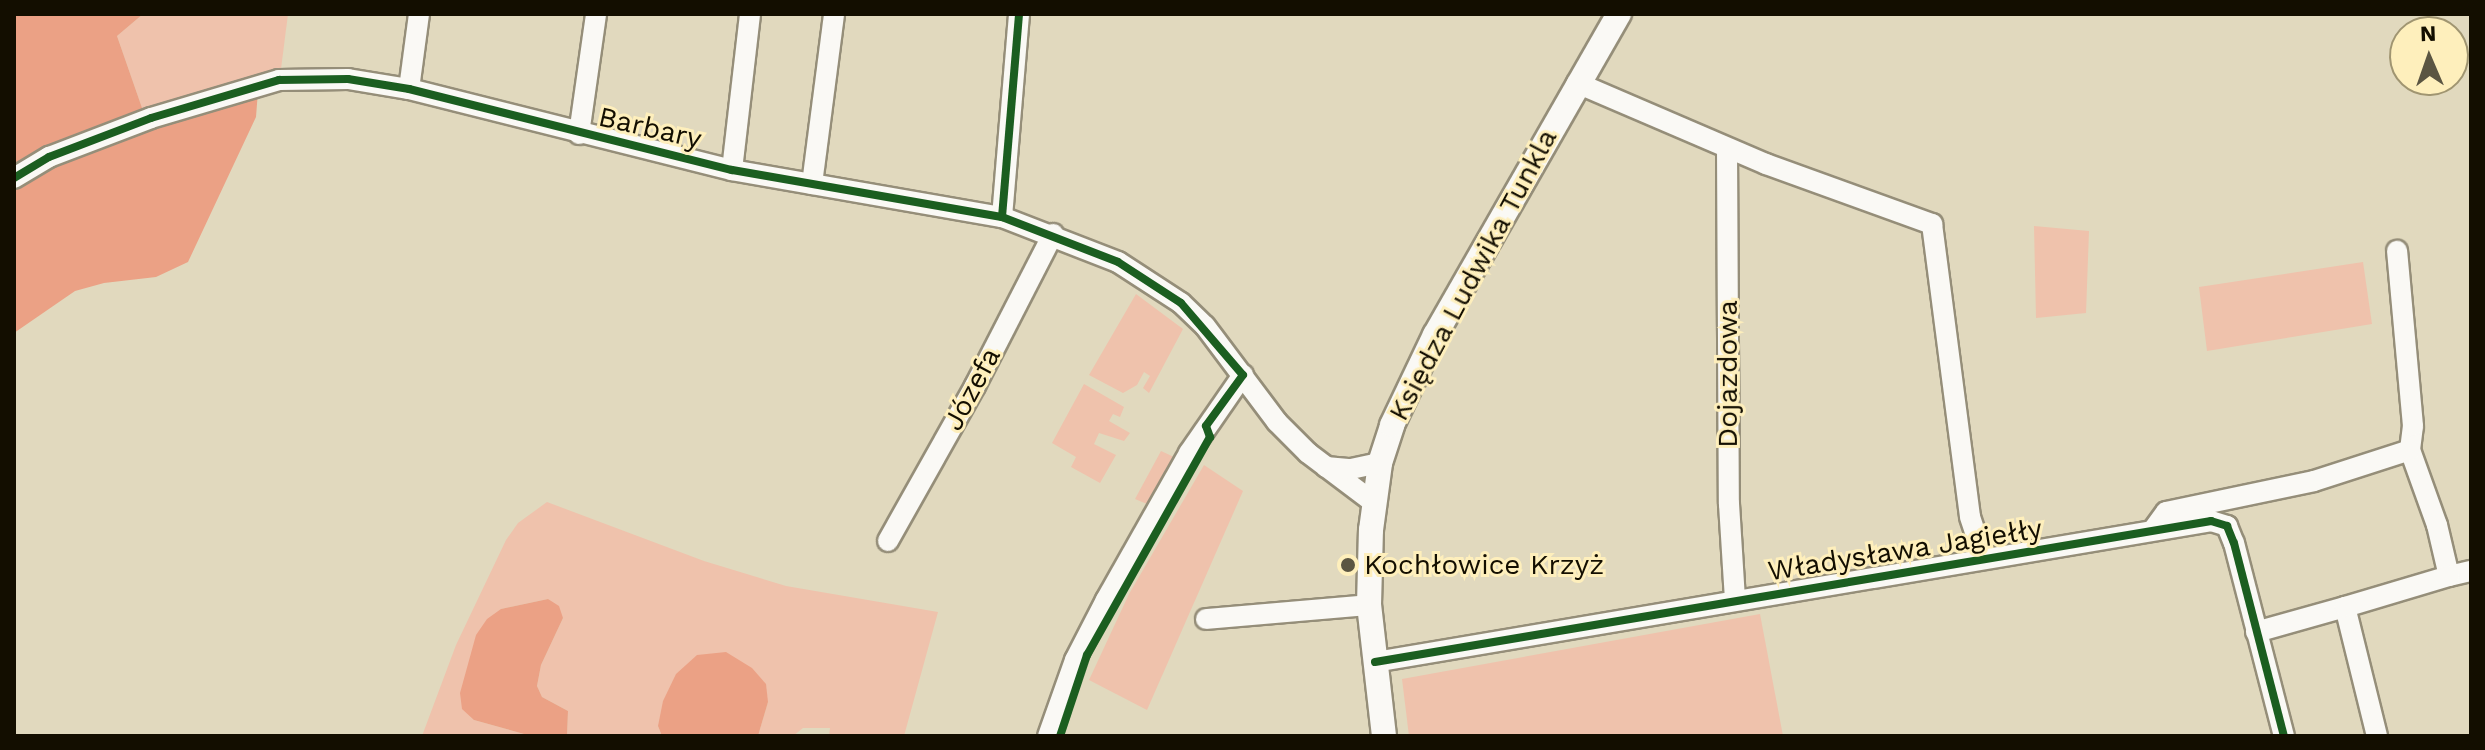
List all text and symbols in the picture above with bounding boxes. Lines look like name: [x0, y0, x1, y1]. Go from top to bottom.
north arrow: [2389, 16, 2469, 96]
text: N: [2420, 21, 2437, 46]
street label: Barbary: [595, 100, 705, 156]
street label: Księdza Ludwika Tunkla: [1381, 123, 1565, 427]
street label: Dojazdowa: [1711, 300, 1745, 448]
street label: Józefa: [936, 342, 1008, 436]
street label: Władysława Jagiełły: [1765, 512, 2045, 588]
place label: Kochłowice Krzyż: [1364, 548, 1604, 582]
marker: Kochłowice Krzyż: [1339, 556, 1357, 574]

